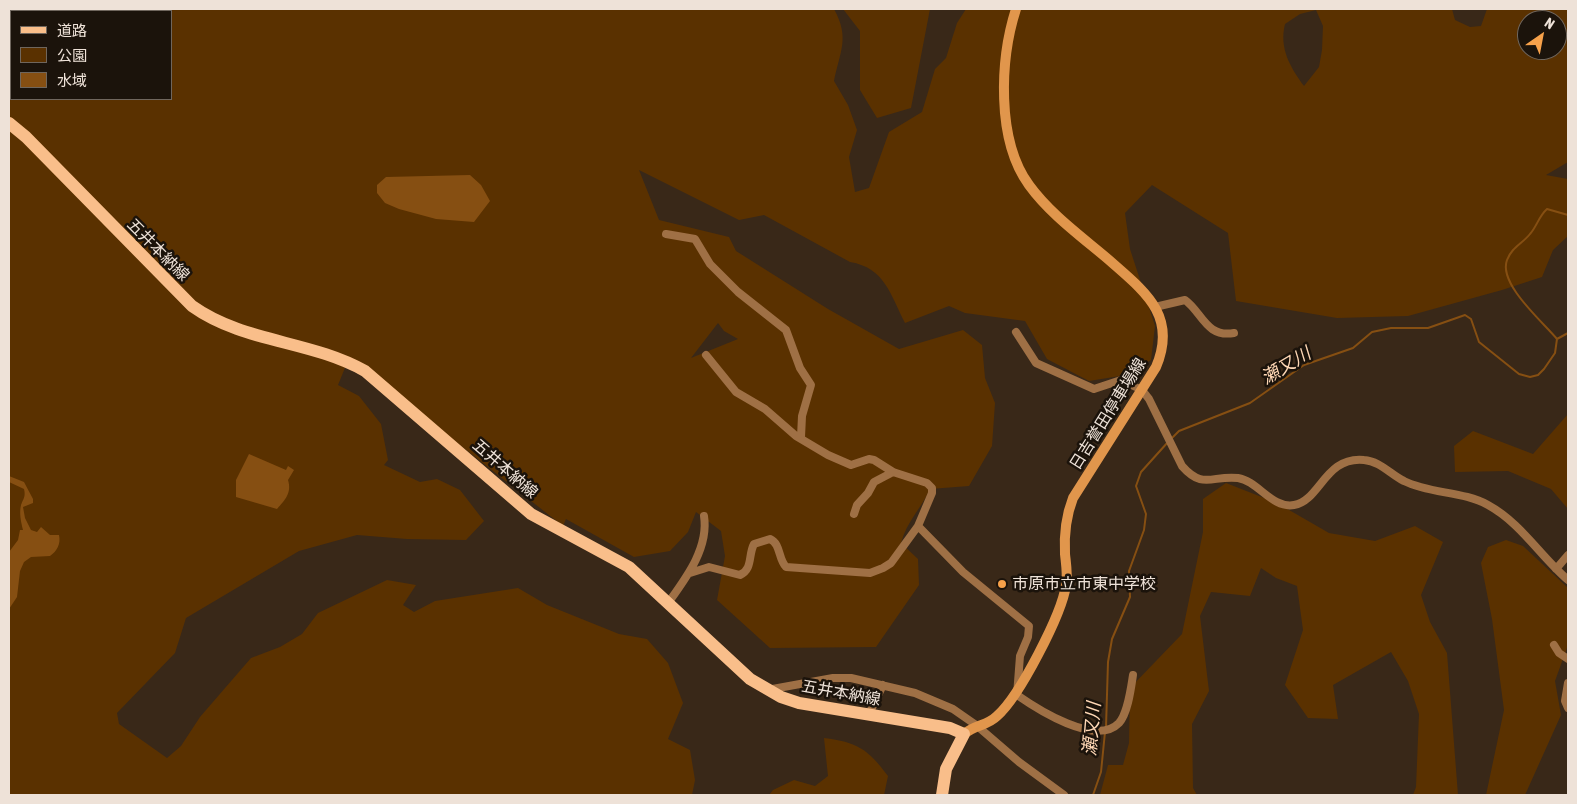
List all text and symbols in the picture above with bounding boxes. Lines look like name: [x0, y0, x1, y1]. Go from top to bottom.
legend: [10, 10, 172, 100]
north arrow: [1517, 10, 1567, 60]
text: N: [1542, 14, 1557, 32]
text: 道路: [57, 22, 87, 39]
text: 公園: [57, 47, 87, 64]
text: 水域: [57, 72, 87, 89]
street label: 五井本納線: [123, 215, 193, 285]
water label: 瀬又川: [1257, 343, 1315, 389]
street label: 日吉誉田停車場線: [1066, 355, 1150, 473]
street label: 五井本納線: [469, 436, 541, 502]
place label: 市原市立市東中学校: [1012, 574, 1156, 594]
marker: 市原市立市東中学校: [996, 578, 1008, 590]
street label: 五井本納線: [800, 677, 882, 709]
water label: 瀬又川: [1079, 701, 1105, 757]

